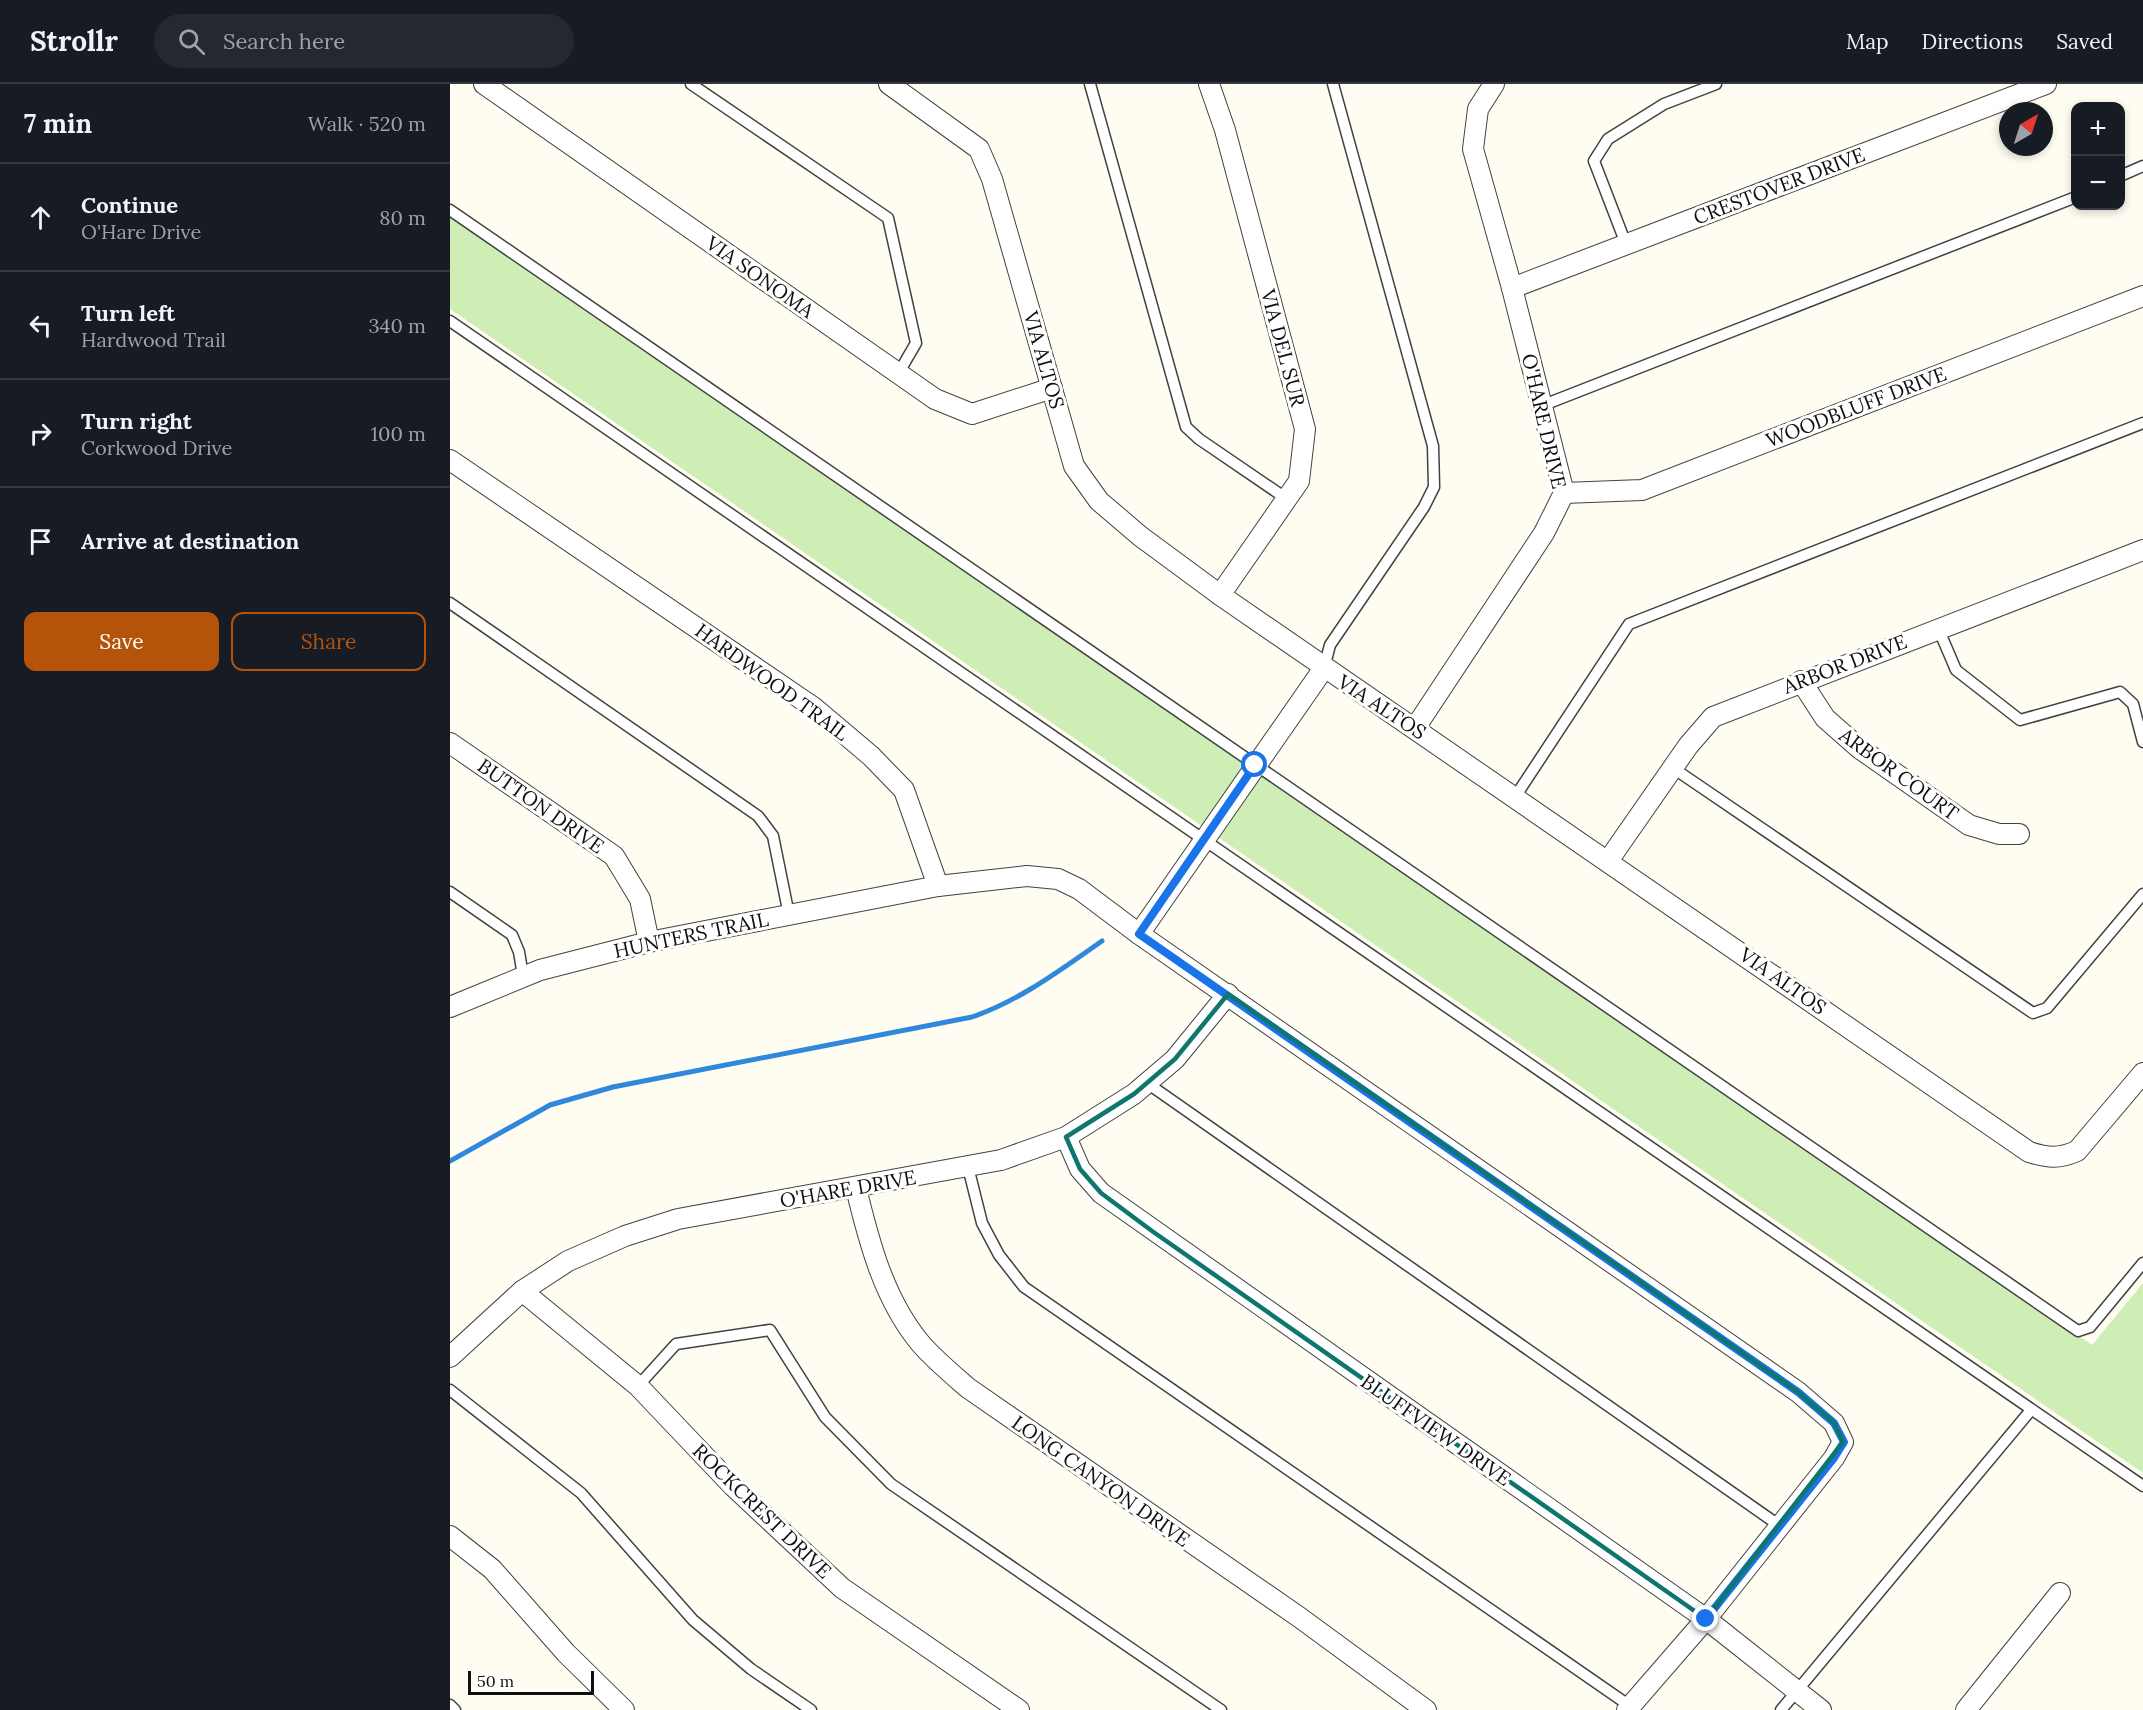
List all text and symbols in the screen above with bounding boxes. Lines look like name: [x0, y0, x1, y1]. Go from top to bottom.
search box: [154, 14, 574, 68]
text: Strollr: [30, 23, 118, 59]
icon: search: [175, 25, 208, 58]
text: Search here: [223, 27, 345, 55]
text: Map: [1846, 28, 1889, 55]
text: Directions: [1922, 28, 2023, 55]
text: Saved: [2056, 28, 2113, 55]
north arrow: [1999, 102, 2053, 156]
map controls: [2071, 102, 2125, 210]
button: +: [2071, 102, 2125, 156]
text: 7 min: [24, 107, 92, 140]
text: Walk · 520 m: [308, 111, 426, 136]
street label: CRESTOVER DRIVE: [1690, 141, 1868, 230]
button: −: [2071, 156, 2125, 210]
text: Continue: [81, 191, 178, 219]
icon: ahead: [24, 201, 57, 234]
text: 80 m: [379, 205, 426, 230]
text: O'Hare Drive: [81, 219, 201, 244]
street label: VIA SONOMA: [701, 230, 820, 323]
street label: VIA DEL SUR: [1256, 285, 1311, 410]
text: Turn left: [81, 299, 175, 327]
street label: VIA ALTOS: [1018, 307, 1070, 412]
icon: left: [24, 309, 57, 342]
text: 340 m: [368, 313, 426, 338]
text: Hardwood Trail: [81, 327, 226, 352]
street label: O'HARE DRIVE: [1517, 351, 1572, 491]
street label: WOODBLUFF DRIVE: [1762, 361, 1950, 452]
text: Turn right: [81, 407, 192, 435]
icon: right: [24, 417, 57, 450]
text: 100 m: [371, 421, 426, 446]
text: Corkwood Drive: [81, 435, 232, 460]
icon: arrive: [24, 525, 57, 558]
text: Arrive at destination: [81, 527, 299, 555]
button: Save: [24, 612, 219, 671]
button: Share: [231, 612, 426, 671]
street label: HARDWOOD TRAIL: [691, 617, 854, 746]
street label: ARBOR DRIVE: [1778, 628, 1910, 699]
street label: VIA ALTOS: [1332, 668, 1431, 744]
street label: ARBOR COURT: [1834, 721, 1964, 825]
route start: [1241, 751, 1267, 777]
street label: BUTTON DRIVE: [473, 753, 609, 858]
street label: HUNTERS TRAIL: [611, 906, 771, 963]
street label: VIA ALTOS: [1734, 941, 1832, 1020]
street label: O'HARE DRIVE: [778, 1164, 918, 1213]
street label: BLUFFVIEW DRIVE: [1356, 1368, 1516, 1491]
street label: LONG CANYON DRIVE: [1007, 1410, 1195, 1552]
street label: ROCKCREST DRIVE: [688, 1438, 837, 1583]
route end: [1692, 1605, 1718, 1631]
scale bar: [468, 1668, 594, 1696]
text: 50 m: [477, 1671, 514, 1691]

